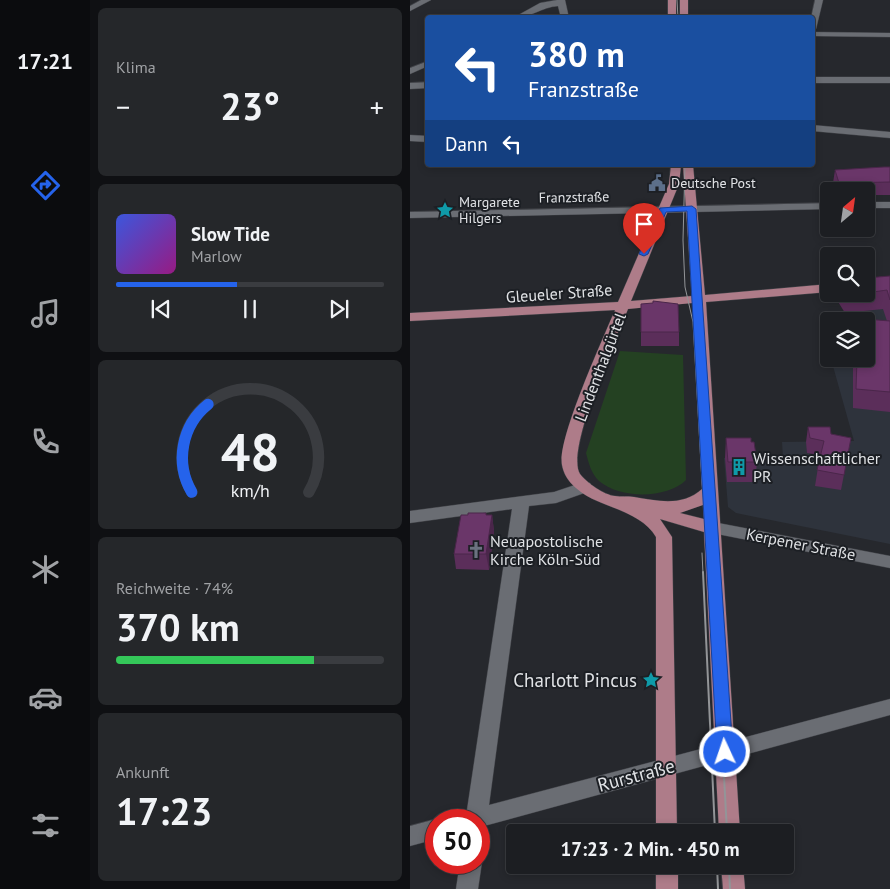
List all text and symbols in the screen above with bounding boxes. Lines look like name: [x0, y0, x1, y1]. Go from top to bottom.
text: 380 m: [528, 31, 625, 77]
icon: left: [445, 35, 510, 100]
text: 17:21: [17, 47, 73, 75]
text: Klima: [116, 57, 156, 77]
text: Franzstraße: [528, 75, 639, 103]
text: 23°: [220, 81, 280, 130]
text: −: [116, 88, 130, 125]
text: +: [370, 88, 384, 125]
icon: left: [498, 130, 526, 158]
text: Dann: [445, 132, 488, 156]
icon: directions: [28, 168, 63, 203]
public building icon: Deutsche Post: [647, 173, 667, 193]
place label: Deutsche Post: [671, 174, 756, 192]
north arrow: [820, 182, 875, 238]
map controls: [820, 182, 875, 367]
street label: Franzstraße: [539, 187, 609, 207]
place label: Margarete Hilgers: [459, 193, 520, 227]
place icon: Margarete Hilgers: [435, 200, 455, 220]
pin: [623, 203, 665, 254]
icon: arrive: [630, 210, 658, 238]
text: Slow Tide: [191, 222, 270, 246]
text: Marlow: [191, 246, 242, 266]
button: search: [820, 247, 875, 302]
street label: Gleueler Straße: [505, 279, 613, 307]
icon: previous: [147, 295, 175, 323]
icon: pause: [236, 295, 264, 323]
icon: next: [325, 295, 353, 323]
icon: music: [28, 296, 63, 331]
street label: Lindenthalgürtel: [570, 310, 630, 424]
button: layers: [820, 312, 875, 367]
text: 48: [221, 418, 279, 485]
icon: phone: [28, 424, 63, 459]
place label: Wissenschaftlicher PR: [753, 448, 881, 486]
building icon: Wissenschaftlicher PR: [729, 457, 749, 477]
text: km/h: [230, 479, 270, 502]
street label: Kerpener Straße: [745, 524, 857, 564]
place label: Neuapostolische Kirche Köln-Süd: [490, 531, 603, 569]
church icon: Neuapostolische Kirche Köln-Süd: [466, 540, 486, 560]
icon: climate: [28, 552, 63, 587]
text: Reichweite · 74%: [116, 578, 233, 598]
text: 370 km: [116, 602, 240, 651]
place label: Charlott Pincus: [513, 668, 637, 692]
place icon: Charlott Pincus: [641, 670, 661, 690]
icon: car: [28, 680, 63, 715]
position arrow: [698, 725, 750, 777]
street label: Rurstraße: [595, 753, 677, 797]
text: Ankunft: [116, 762, 169, 782]
text: 17:23: [116, 786, 212, 835]
icon: filters: [28, 808, 63, 843]
speed limit sign: 50: [425, 809, 490, 874]
text: 17:23 · 2 Min. · 450 m: [560, 837, 740, 861]

